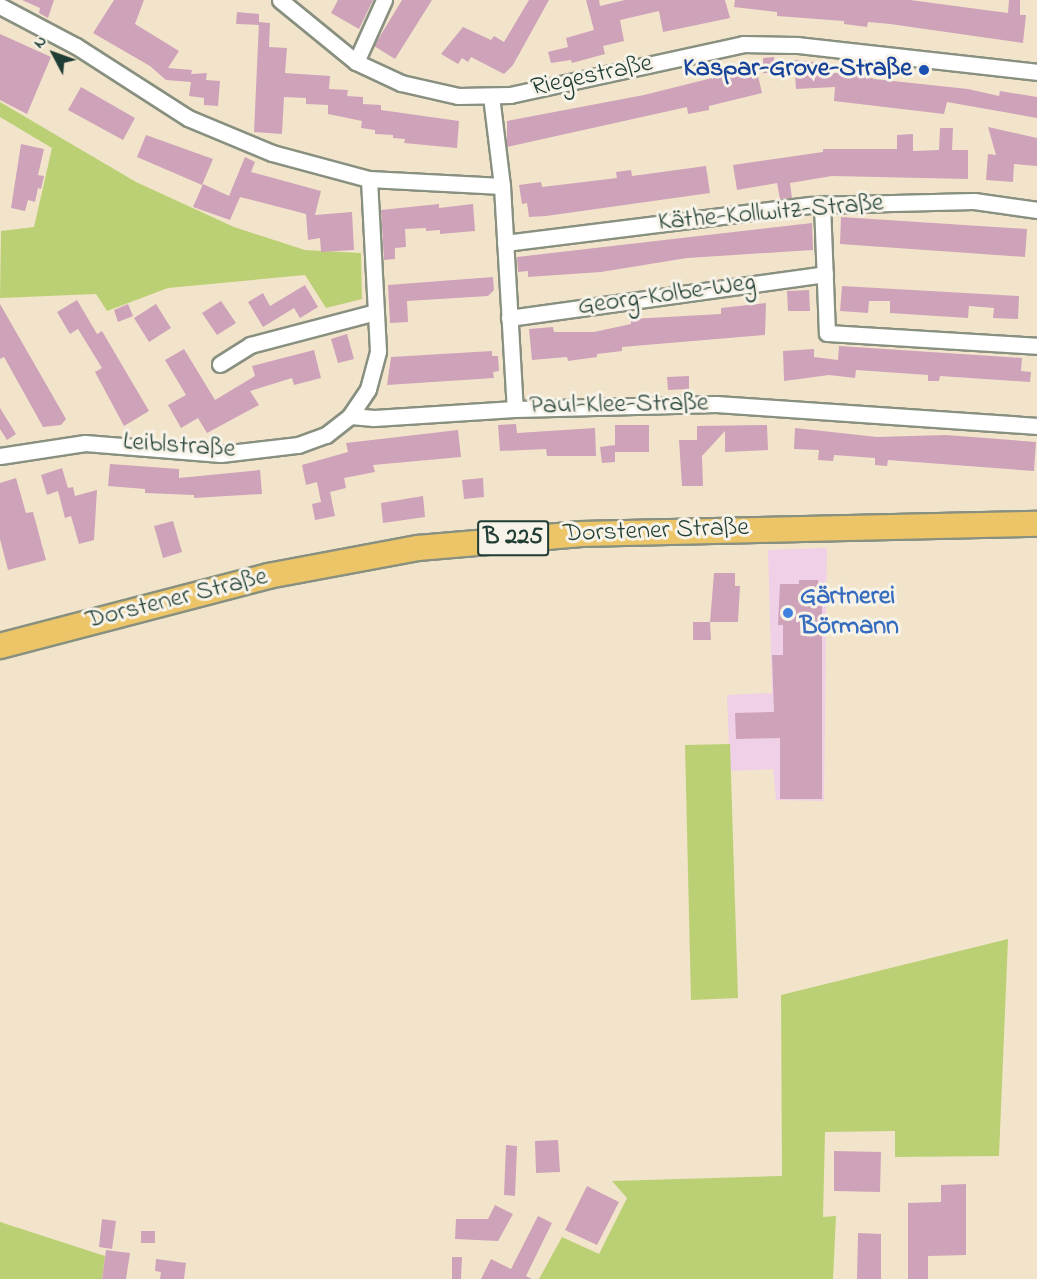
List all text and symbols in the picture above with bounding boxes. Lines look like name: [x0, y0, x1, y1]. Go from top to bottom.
north arrow: [24, 24, 84, 84]
text: N: [28, 30, 53, 54]
street label: Riegestraße: [528, 49, 656, 105]
place label: Kaspar-Grove-Straße: [683, 54, 912, 86]
marker: Kaspar-Grove-Straße: [917, 63, 931, 77]
street label: Käthe-Kollwitz-Straße: [657, 189, 885, 239]
street label: Georg-Kolbe-Weg: [576, 268, 758, 324]
street label: Paul-Klee-Straße: [529, 389, 709, 423]
street label: Leiblstraße: [122, 428, 236, 466]
street label: Dorstener Straße: [562, 513, 750, 551]
road number: B 225: [477, 517, 549, 559]
street label: Dorstener Straße: [83, 562, 271, 638]
place label: Gärtnerei Börmann: [800, 582, 899, 644]
marker: Gärtnerei Börmann: [781, 606, 795, 620]

